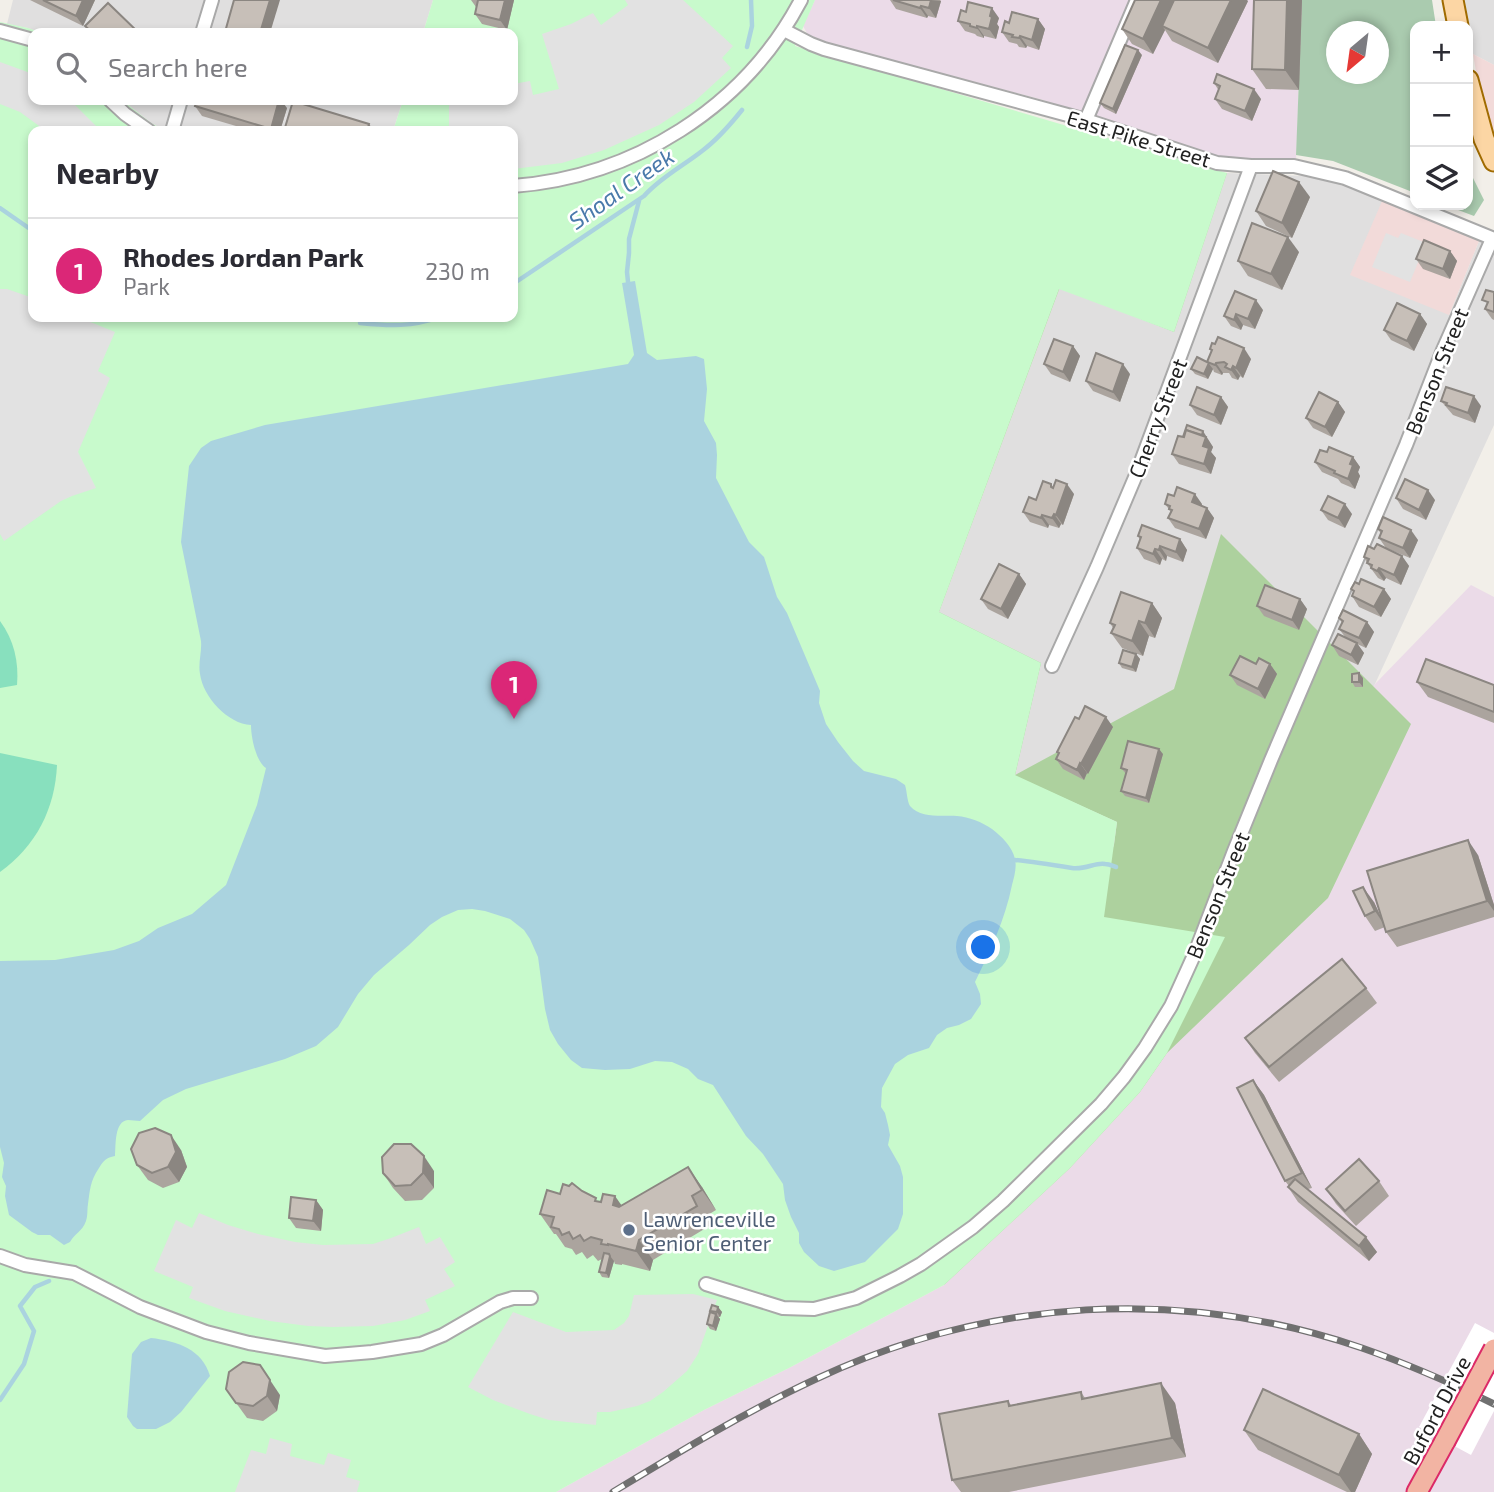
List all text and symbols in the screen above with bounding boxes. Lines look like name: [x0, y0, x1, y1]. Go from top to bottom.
north arrow: [1326, 21, 1389, 84]
map controls: [1410, 21, 1473, 210]
button: +: [1410, 21, 1473, 84]
search box: [28, 28, 518, 105]
icon: search: [52, 48, 90, 86]
text: Search here: [108, 51, 248, 82]
button: −: [1410, 84, 1473, 147]
street label: East Pike Street: [1064, 104, 1214, 172]
water label: Shoal Creek: [563, 141, 679, 235]
button: layers: [1410, 147, 1473, 210]
text: Nearby: [56, 154, 159, 190]
text: Rhodes Jordan Park: [123, 241, 364, 272]
text: 1: [74, 257, 84, 285]
text: 230 m: [425, 257, 490, 285]
text: Park: [123, 272, 170, 300]
street label: Benson Street: [1399, 304, 1473, 438]
street label: Cherry Street: [1123, 355, 1191, 481]
pin: 1: [491, 661, 537, 719]
street label: Benson Street: [1180, 828, 1254, 962]
your location: [966, 930, 1000, 964]
place label: Lawrenceville Senior Center: [643, 1206, 776, 1255]
marker: Lawrenceville Senior Center: [621, 1222, 637, 1238]
street label: Buford Drive: [1397, 1351, 1475, 1469]

